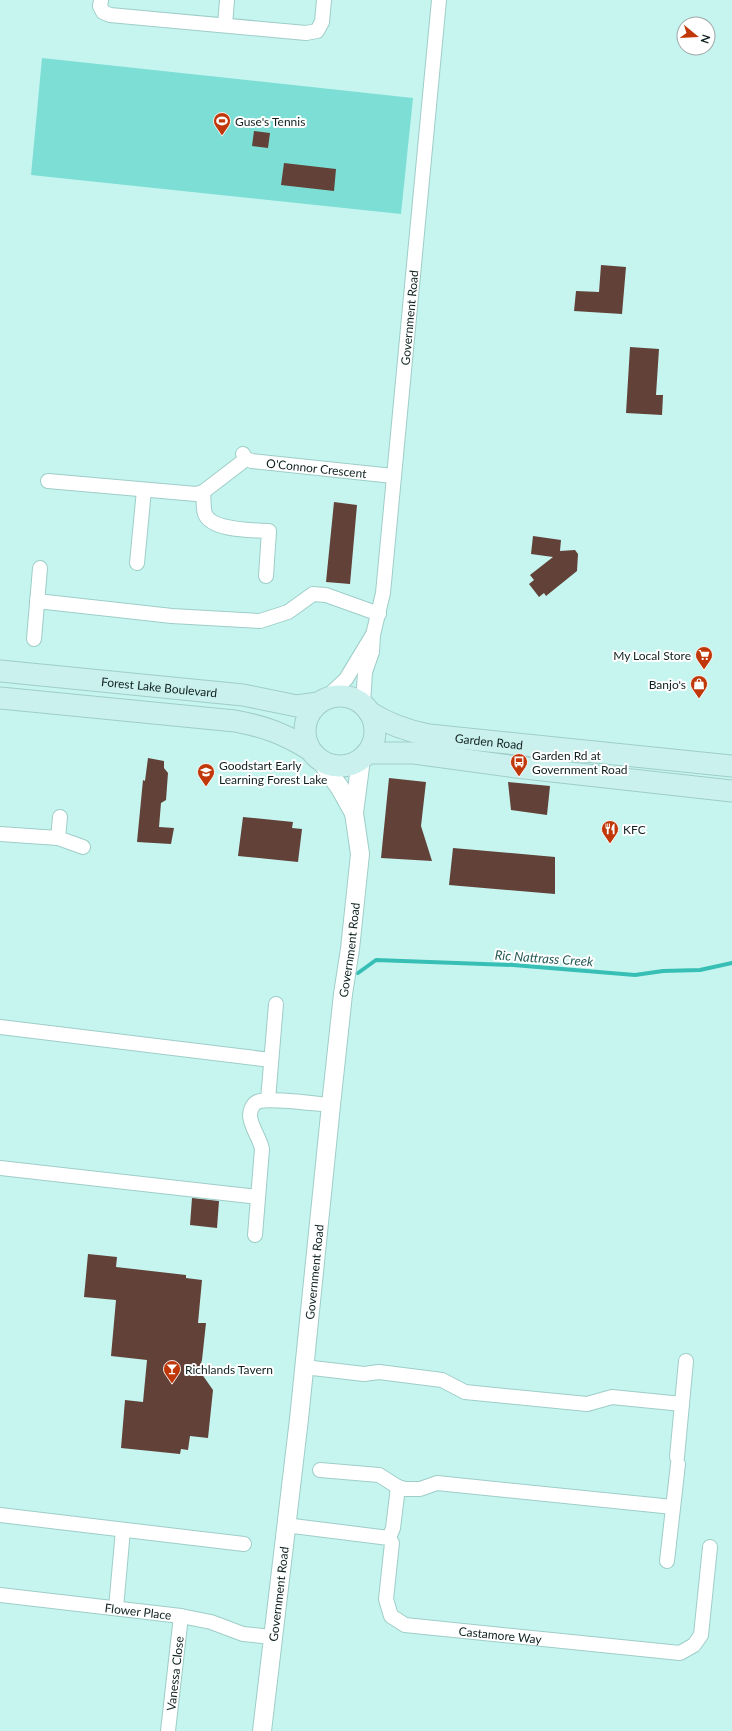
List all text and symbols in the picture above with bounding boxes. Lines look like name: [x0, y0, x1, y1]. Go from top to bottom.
north arrow: [676, 16, 716, 56]
text: N: [698, 33, 713, 45]
sports icon: Guse's Tennis: [212, 111, 232, 136]
place label: Guse's Tennis: [235, 114, 305, 129]
street label: Government Road: [397, 269, 421, 366]
street label: O'Connor Crescent: [266, 455, 368, 481]
supermarket icon: My Local Store: [694, 645, 714, 670]
place label: My Local Store: [613, 648, 691, 663]
street label: Forest Lake Boulevard: [100, 674, 218, 700]
shop icon: Banjo's: [689, 674, 709, 699]
place label: Banjo's: [649, 677, 686, 692]
street label: Garden Road: [454, 730, 524, 752]
place label: Garden Rd at Government Road: [532, 748, 628, 777]
bus stop icon: Garden Rd at Government Road: [509, 752, 529, 777]
place label: Goodstart Early Learning Forest Lake: [219, 758, 327, 787]
school or university icon: Goodstart Early Learning Forest Lake: [196, 762, 216, 787]
restaurant icon: KFC: [600, 819, 620, 844]
place label: KFC: [623, 822, 646, 837]
street label: Government Road: [335, 902, 362, 998]
water label: Ric Nattrass Creek: [494, 947, 595, 969]
street label: Government Road: [302, 1224, 326, 1320]
bar icon: Richlands Tavern: [162, 1359, 182, 1384]
place label: Richlands Tavern: [185, 1362, 273, 1377]
street label: Government Road: [265, 1546, 291, 1642]
street label: Flower Place: [104, 1600, 172, 1622]
street label: Castamore Way: [458, 1623, 543, 1646]
street label: Vanessa Close: [163, 1635, 186, 1711]

